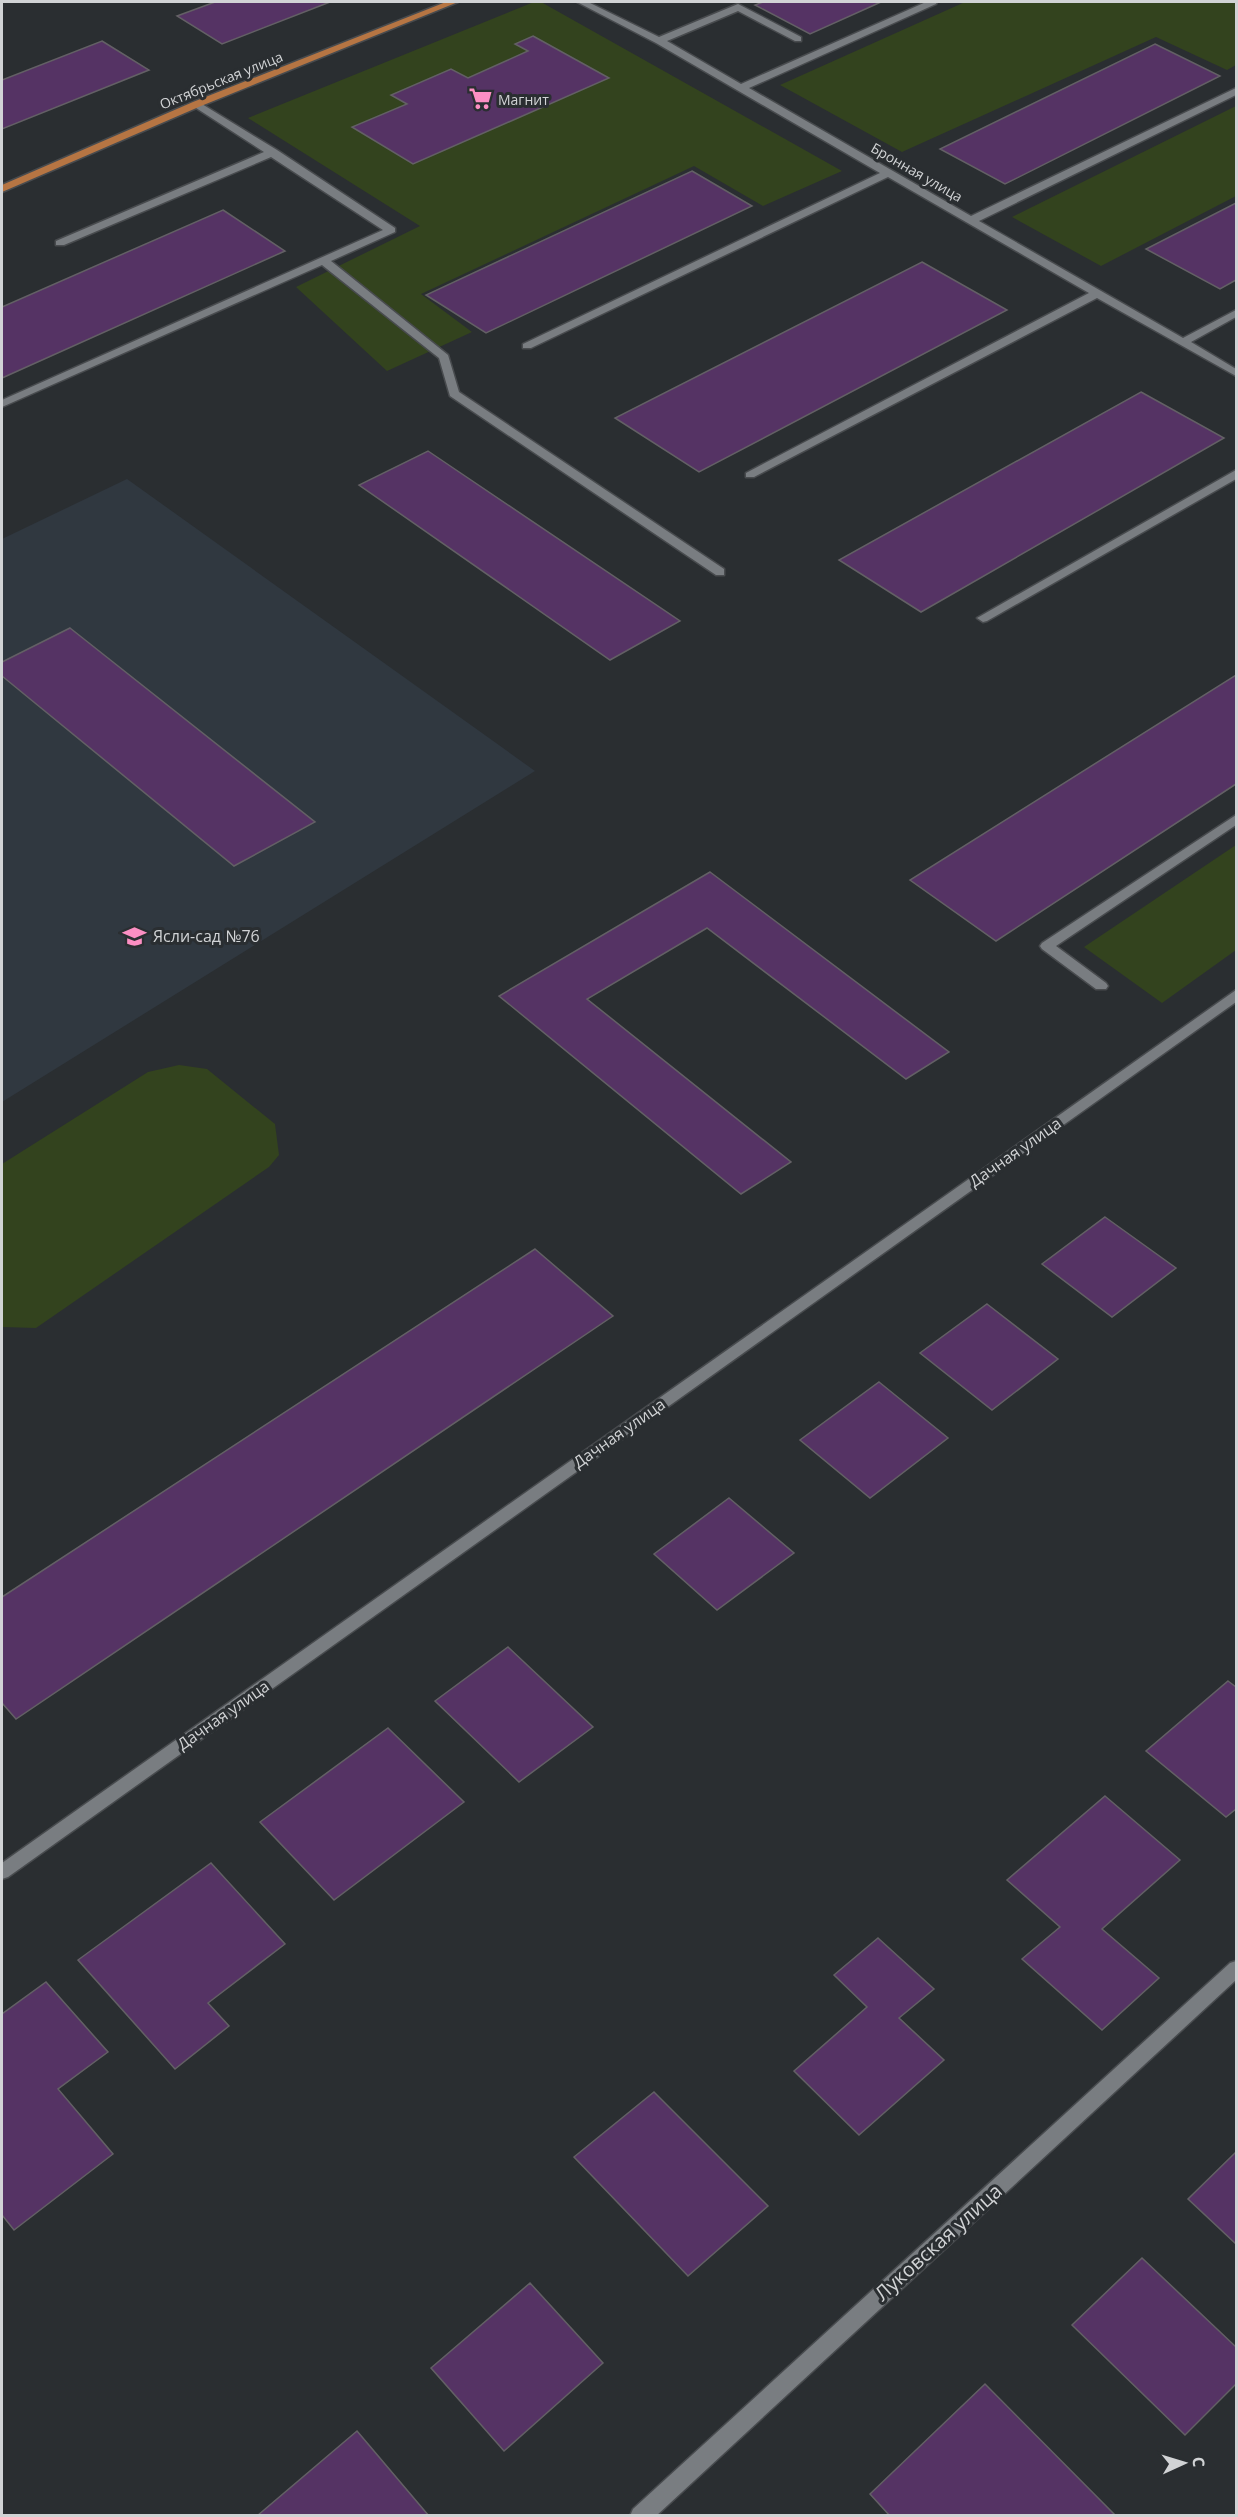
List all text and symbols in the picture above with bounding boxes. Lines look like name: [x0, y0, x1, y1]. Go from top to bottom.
street label: Октябрьская улица: [157, 47, 285, 113]
supermarket icon: Магнит: [467, 86, 493, 112]
place label: Магнит: [498, 90, 549, 109]
street label: Бронная улица: [868, 138, 966, 206]
school or university icon: Ясли-сад №76: [122, 923, 148, 949]
place label: Ясли-сад №76: [153, 925, 260, 947]
street label: Дачная улица: [965, 1112, 1065, 1192]
street label: Дачная улица: [569, 1393, 669, 1473]
street label: Дачная улица: [173, 1675, 273, 1755]
street label: Луковская улица: [868, 2177, 1008, 2307]
north arrow: [1154, 2433, 1214, 2493]
text: С: [1188, 2456, 1210, 2468]

